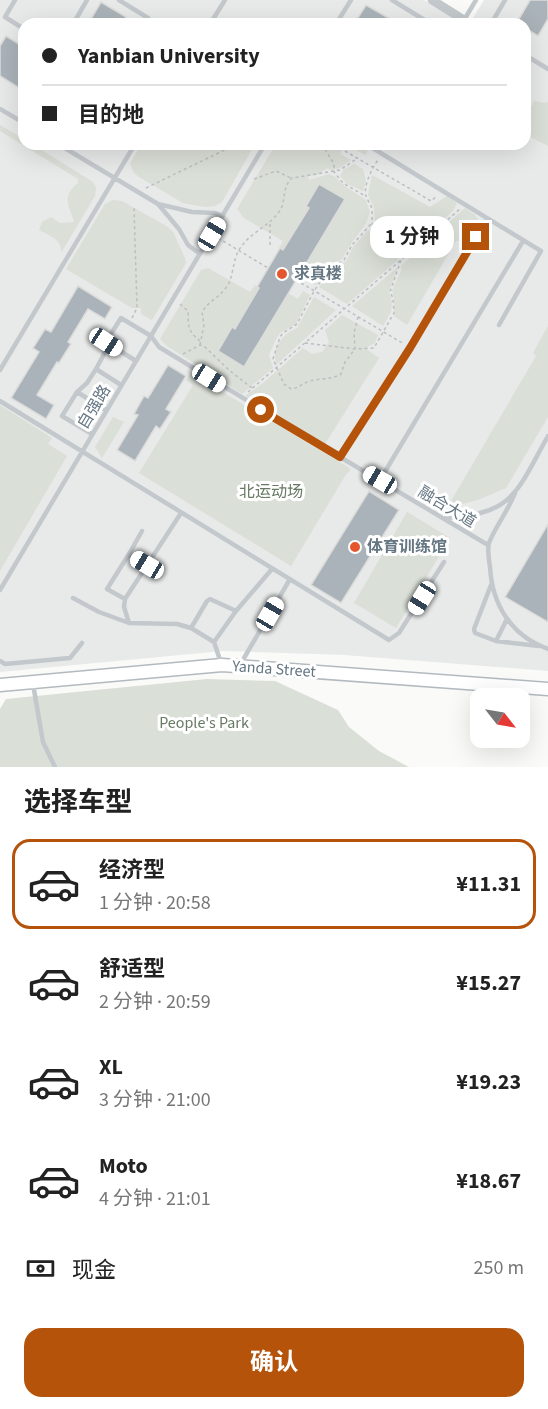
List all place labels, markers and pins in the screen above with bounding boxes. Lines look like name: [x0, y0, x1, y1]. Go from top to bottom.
place label: 求真楼: [294, 263, 342, 285]
marker: 求真楼: [275, 267, 289, 281]
place label: 体育训练馆: [367, 536, 447, 558]
marker: 体育训练馆: [348, 540, 362, 554]

